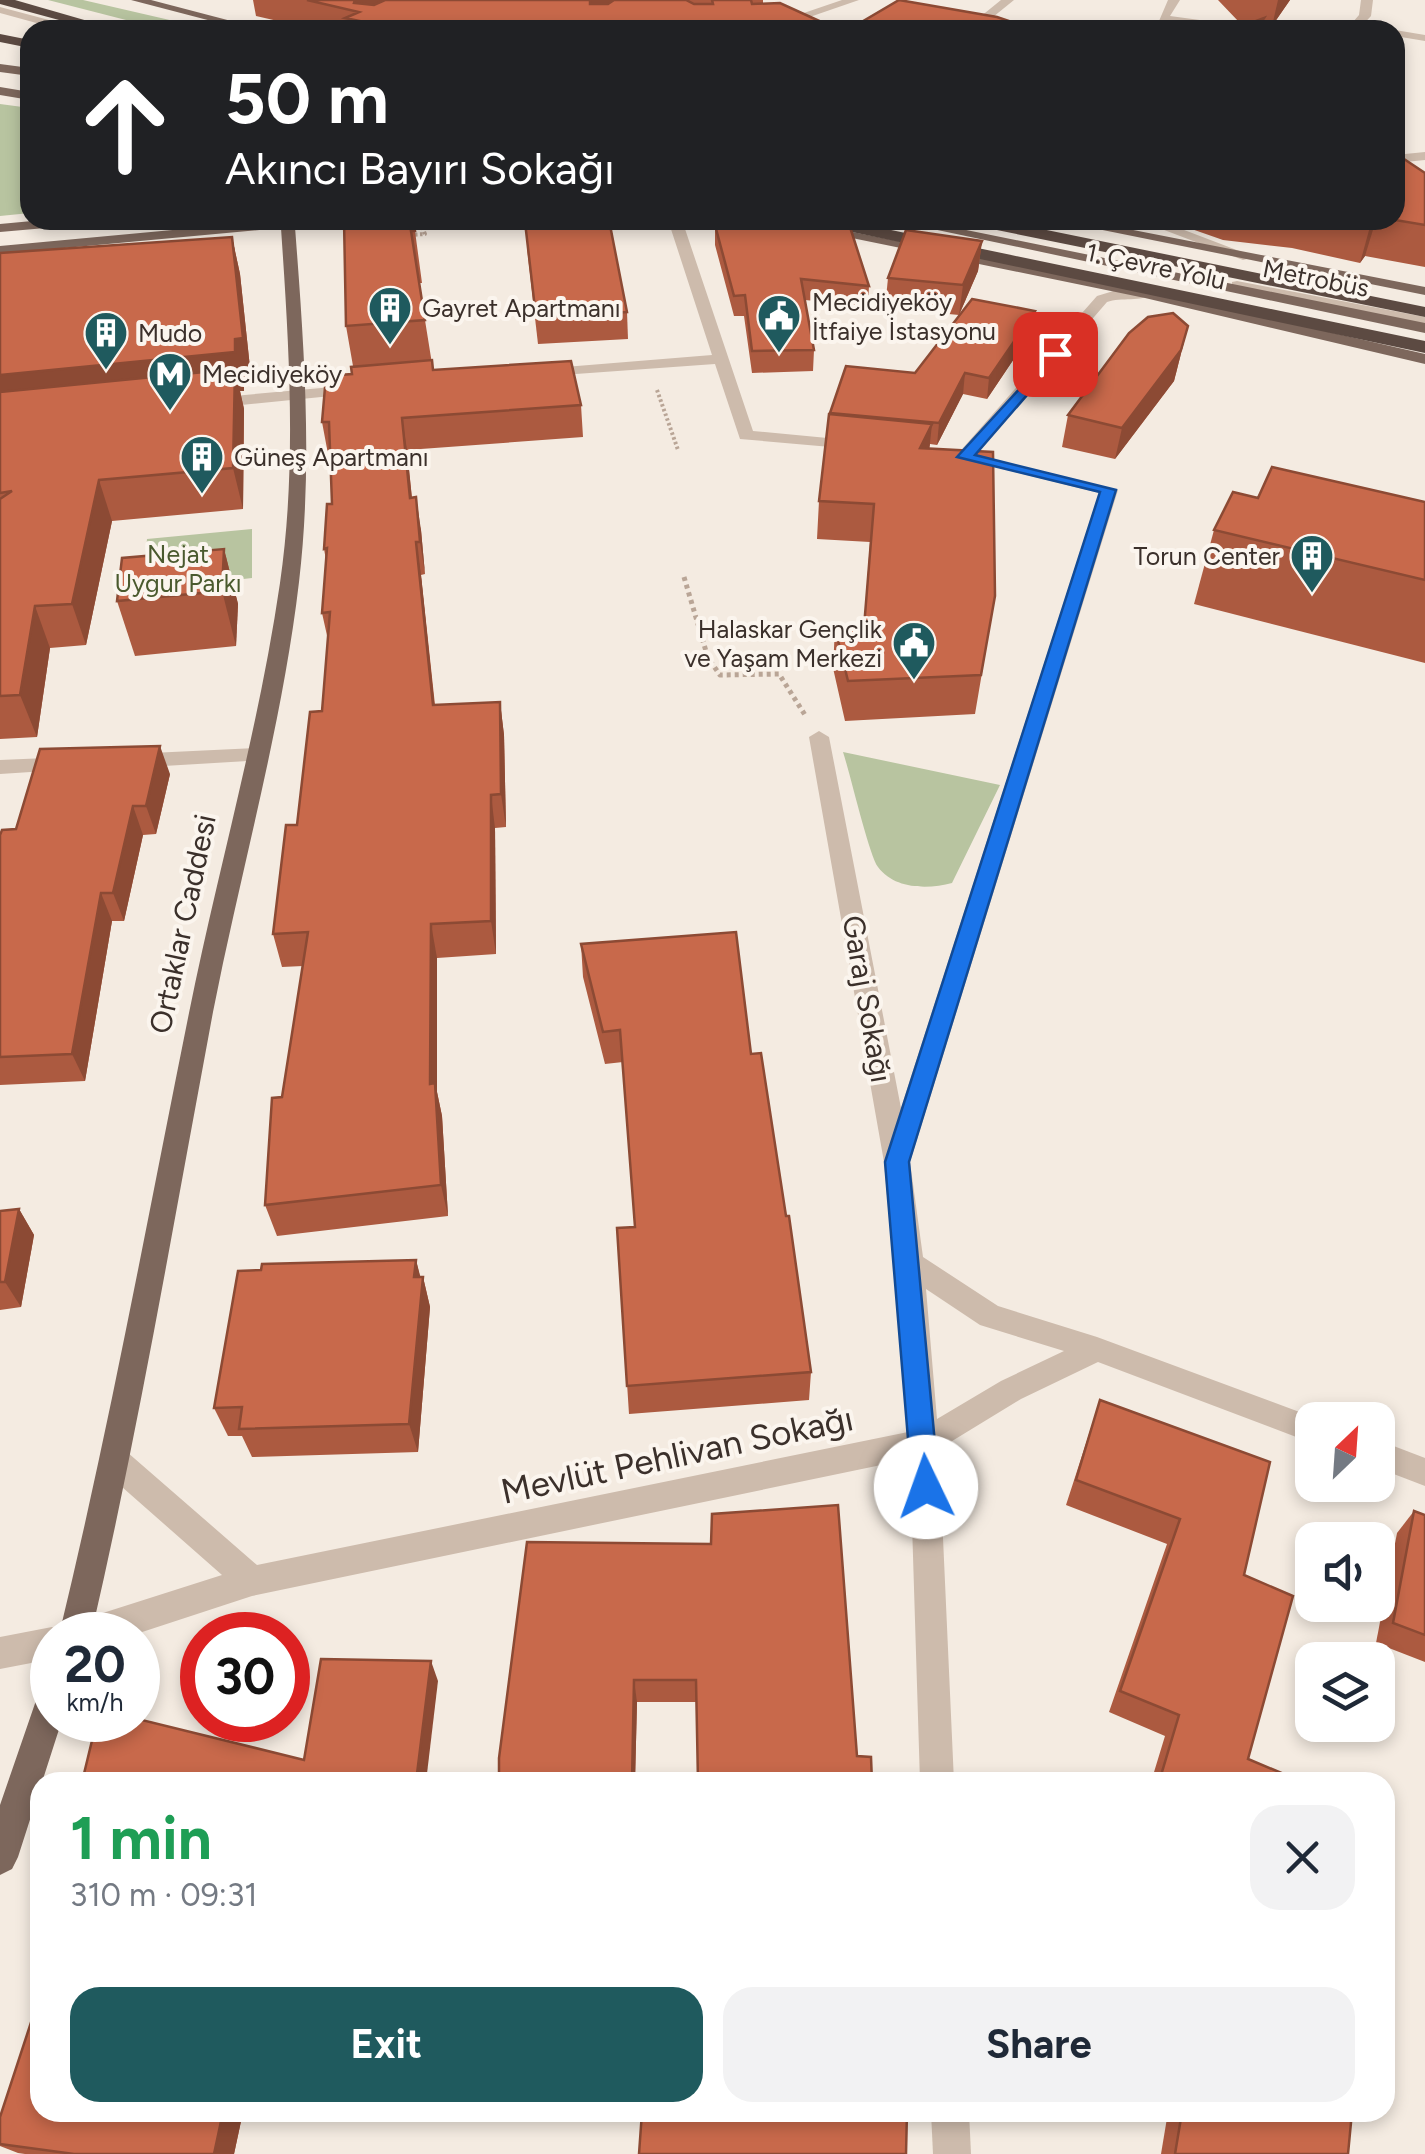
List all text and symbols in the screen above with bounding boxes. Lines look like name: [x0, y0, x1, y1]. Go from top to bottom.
text: 50 m: [225, 56, 389, 141]
icon: ahead: [60, 60, 190, 190]
text: Akıncı Bayırı Sokağı: [225, 141, 615, 195]
street label: 1. Çevre Yolu: [1083, 237, 1229, 295]
street label: Metrobüs: [1260, 253, 1372, 303]
building icon: Gayret Apartmanı: [367, 285, 413, 346]
place label: Mecidiyeköy İtfaiye İstasyonu: [812, 287, 996, 346]
place label: Gayret Apartmanı: [422, 293, 621, 323]
public building icon: Mecidiyeköy İtfaiye İstasyonu: [756, 293, 802, 354]
building icon: Mudo: [83, 310, 129, 371]
pin: [1013, 312, 1098, 397]
place label: Mudo: [138, 318, 202, 348]
icon: arrive: [1028, 327, 1083, 382]
metro station icon: Mecidiyeköy: [147, 351, 193, 412]
place label: Mecidiyeköy: [202, 359, 342, 389]
building icon: Güneş Apartmanı: [179, 434, 225, 495]
place label: Güneş Apartmanı: [234, 442, 429, 472]
building icon: Torun Center: [1289, 533, 1335, 594]
park label: Nejat Uygur Parkı: [114, 539, 242, 598]
place label: Torun Center: [1134, 541, 1281, 571]
place label: Halaskar Gençlik ve Yaşam Merkezi: [684, 614, 883, 673]
public building icon: Halaskar Gençlik ve Yaşam Merkezi: [891, 620, 937, 681]
street label: Ortaklar Caddesi: [141, 811, 224, 1037]
street label: Garaj Sokağı: [835, 913, 900, 1085]
street label: Mevlüt Pehlivan Sokağı: [497, 1397, 857, 1513]
north arrow: [1295, 1402, 1395, 1502]
map controls: [1295, 1402, 1395, 1742]
position arrow: [874, 1435, 978, 1539]
button: sound: [1295, 1522, 1395, 1622]
speed limit sign: 30: [180, 1612, 310, 1742]
text: 20: [64, 1634, 126, 1695]
button: layers: [1295, 1642, 1395, 1742]
text: km/h: [66, 1687, 124, 1717]
text: 1 min: [70, 1802, 212, 1874]
button: close: [1250, 1805, 1355, 1910]
text: 310 m · 09:31: [70, 1876, 258, 1914]
button: Exit: [70, 1987, 703, 2102]
button: Share: [723, 1987, 1355, 2102]

